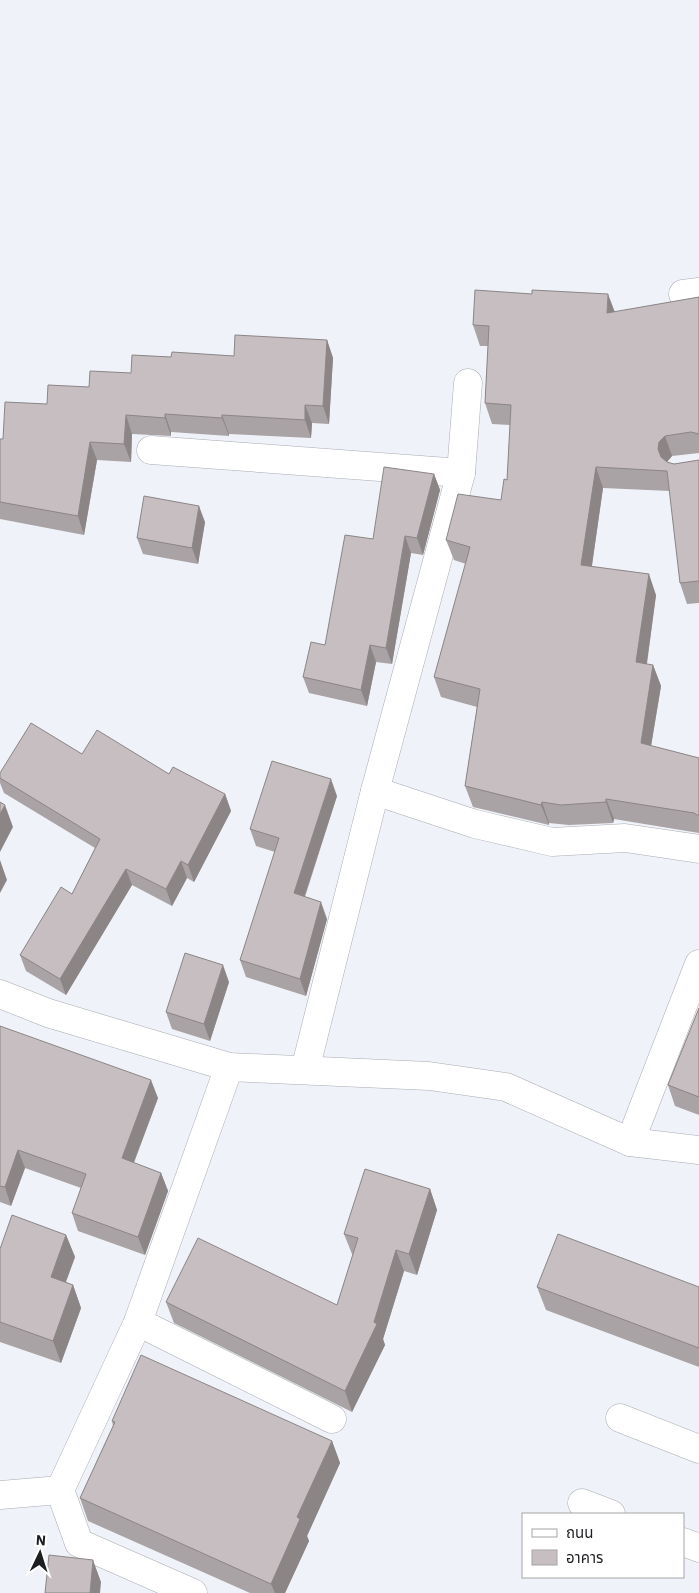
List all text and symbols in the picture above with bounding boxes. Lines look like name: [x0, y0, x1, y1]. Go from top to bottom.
legend: [522, 1513, 684, 1578]
text: ถนน: [566, 1523, 593, 1542]
north arrow: [15, 1528, 65, 1578]
text: N: [35, 1531, 47, 1549]
text: อาคาร: [566, 1548, 603, 1567]

